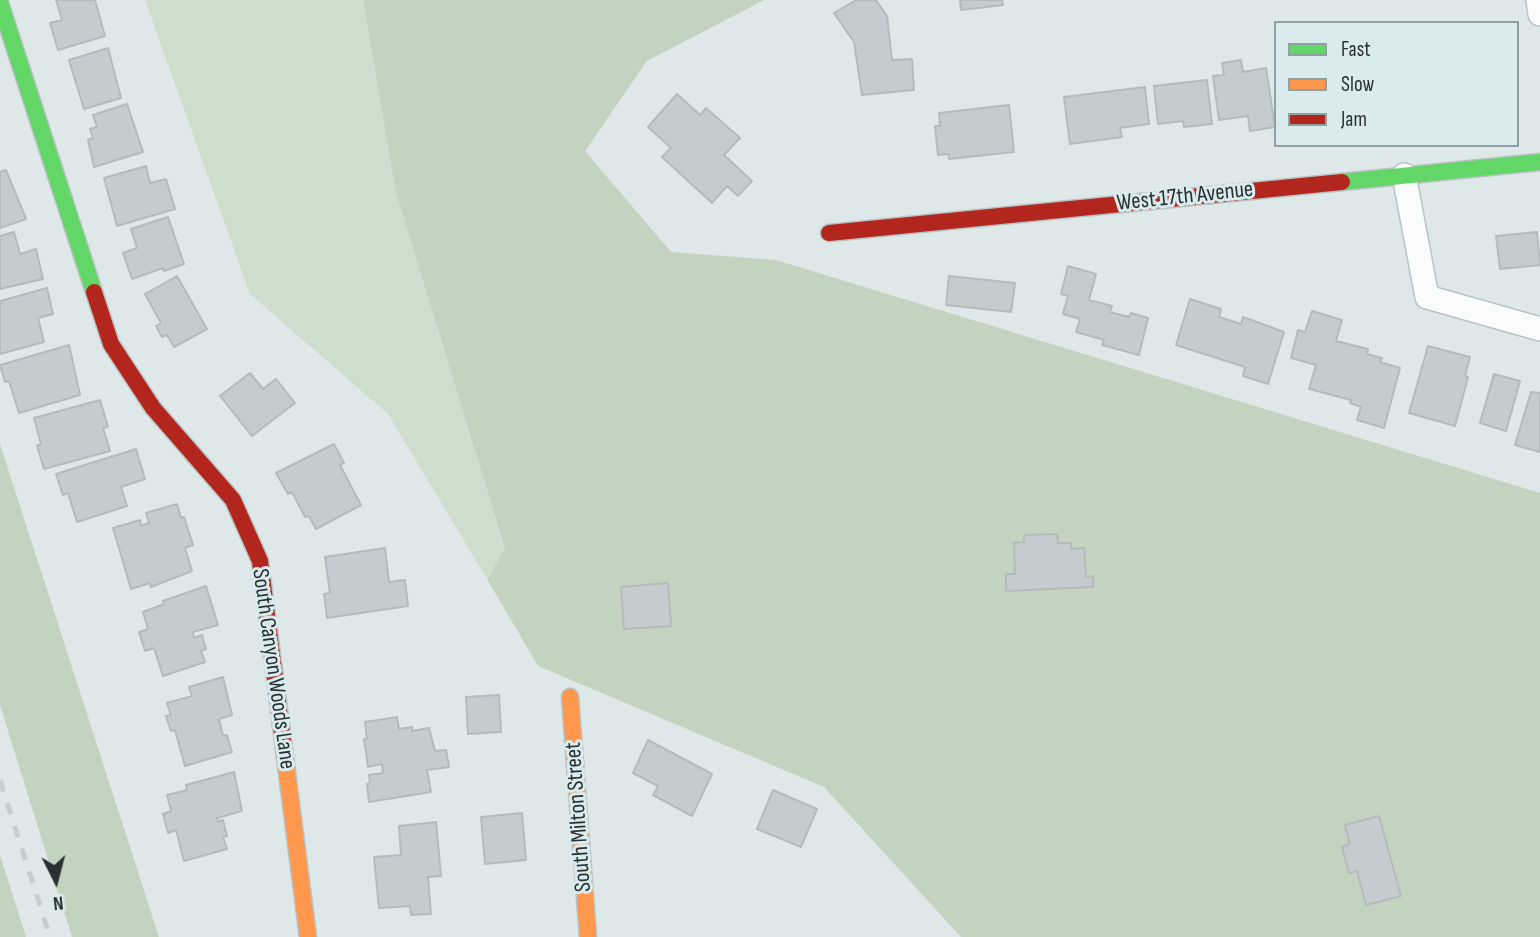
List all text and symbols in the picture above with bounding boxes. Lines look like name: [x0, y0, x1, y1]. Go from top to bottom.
legend: [1274, 21, 1519, 147]
text: Fast: [1341, 37, 1371, 62]
text: Slow: [1341, 72, 1374, 97]
text: Jam: [1341, 107, 1367, 132]
street label: West 17th Avenue: [1115, 176, 1255, 218]
street label: South Canyon Woods Lane: [245, 567, 301, 771]
street label: South Milton Street: [560, 741, 598, 893]
north arrow: [21, 846, 91, 916]
text: N: [52, 890, 64, 914]

